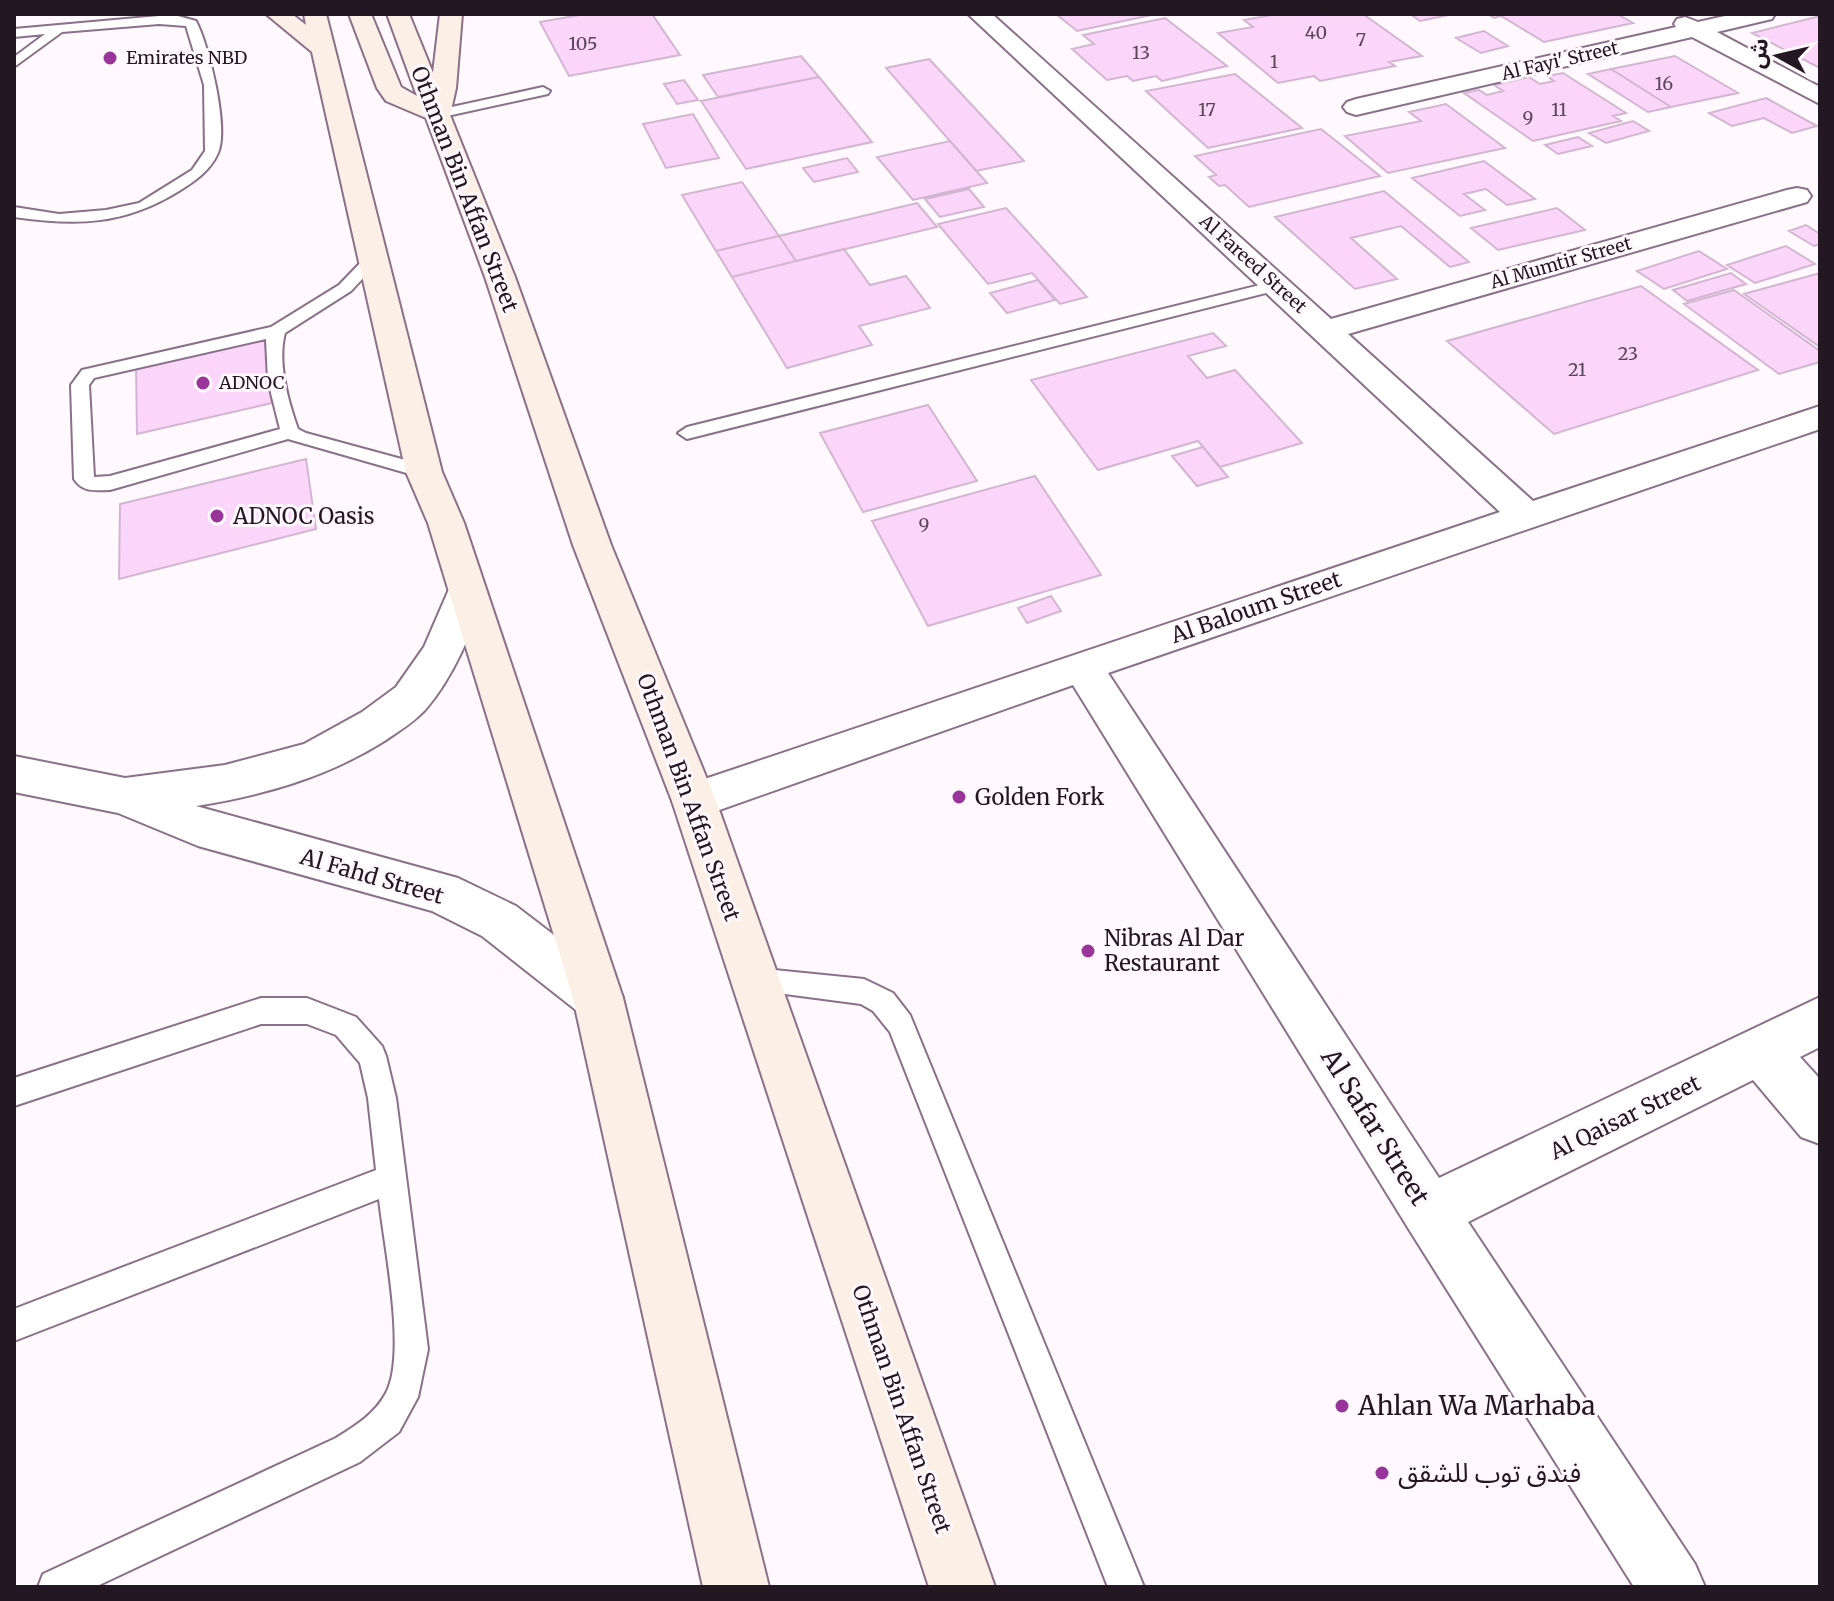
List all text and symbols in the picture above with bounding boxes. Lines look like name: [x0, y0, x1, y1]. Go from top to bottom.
north arrow: [1738, 16, 1818, 96]
house number: 40: [1305, 21, 1327, 44]
house number: 7: [1356, 28, 1366, 51]
house number: 105: [568, 32, 598, 55]
street label: Al Fayi' Street: [1498, 36, 1621, 85]
text: ش: [1742, 36, 1774, 70]
house number: 13: [1132, 41, 1150, 64]
place label: Emirates NBD: [126, 46, 247, 69]
marker: Emirates NBD: [101, 49, 119, 67]
house number: 1: [1270, 50, 1278, 73]
street label: Othman Bin Affan Street: [405, 62, 525, 316]
house number: 16: [1655, 72, 1673, 95]
house number: 17: [1198, 98, 1216, 121]
house number: 11: [1551, 98, 1567, 121]
house number: 9: [1523, 106, 1533, 129]
street label: Al Fareed Street: [1194, 209, 1312, 318]
street label: Al Mumtir Street: [1487, 231, 1634, 294]
house number: 23: [1618, 342, 1638, 365]
house number: 21: [1568, 358, 1586, 381]
place label: ADNOC: [218, 371, 285, 394]
marker: ADNOC: [194, 374, 212, 392]
place label: ADNOC Oasis: [232, 502, 375, 530]
marker: ADNOC Oasis: [208, 507, 226, 525]
house number: 9: [919, 513, 929, 536]
street label: Al Baloum Street: [1166, 565, 1345, 650]
street label: Othman Bin Affan Street: [631, 669, 747, 925]
place label: Golden Fork: [975, 783, 1104, 811]
marker: Golden Fork: [950, 788, 968, 806]
street label: Al Fahd Street: [296, 842, 447, 910]
place label: Nibras Al Dar Restaurant: [1104, 924, 1245, 977]
marker: Nibras Al Dar Restaurant: [1079, 942, 1097, 960]
street label: Al Safar Street: [1313, 1041, 1437, 1211]
street label: Al Qaisar Street: [1544, 1068, 1705, 1166]
street label: Othman Bin Affan Street: [846, 1281, 958, 1537]
place label: Ahlan Wa Marhaba: [1357, 1389, 1595, 1422]
marker: Ahlan Wa Marhaba: [1333, 1397, 1351, 1415]
place label: فندق توب للشقق: [1398, 1456, 1581, 1489]
marker: فندق توب للشقق: [1373, 1464, 1391, 1482]

